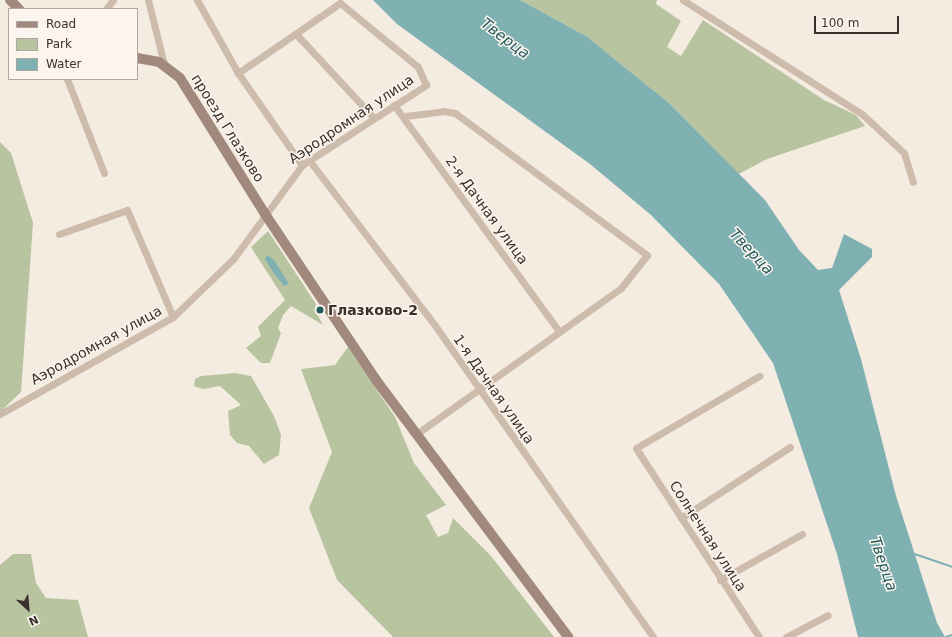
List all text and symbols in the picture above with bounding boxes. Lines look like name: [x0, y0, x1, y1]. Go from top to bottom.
legend: [8, 8, 138, 80]
scale bar: [816, 8, 901, 34]
water label: Тверца: [477, 15, 533, 63]
text: 100 m: [821, 16, 859, 30]
text: Road: [46, 17, 76, 31]
text: Park: [46, 37, 72, 51]
text: Water: [46, 57, 81, 71]
street label: проезд Глазково: [188, 71, 268, 185]
street label: Аэродромная улица: [285, 71, 417, 167]
street label: 2-я Дачная улица: [442, 153, 532, 267]
water label: Тверца: [725, 225, 777, 279]
street label: Аэродромная улица: [27, 302, 165, 388]
place label: Глазково-2: [328, 302, 418, 318]
marker: Глазково-2: [315, 305, 325, 315]
street label: 1-я Дачная улица: [450, 331, 538, 447]
street label: Солнечная улица: [666, 478, 750, 594]
water label: Тверца: [865, 535, 901, 593]
north arrow: [8, 589, 48, 629]
text: N: [26, 612, 40, 628]

